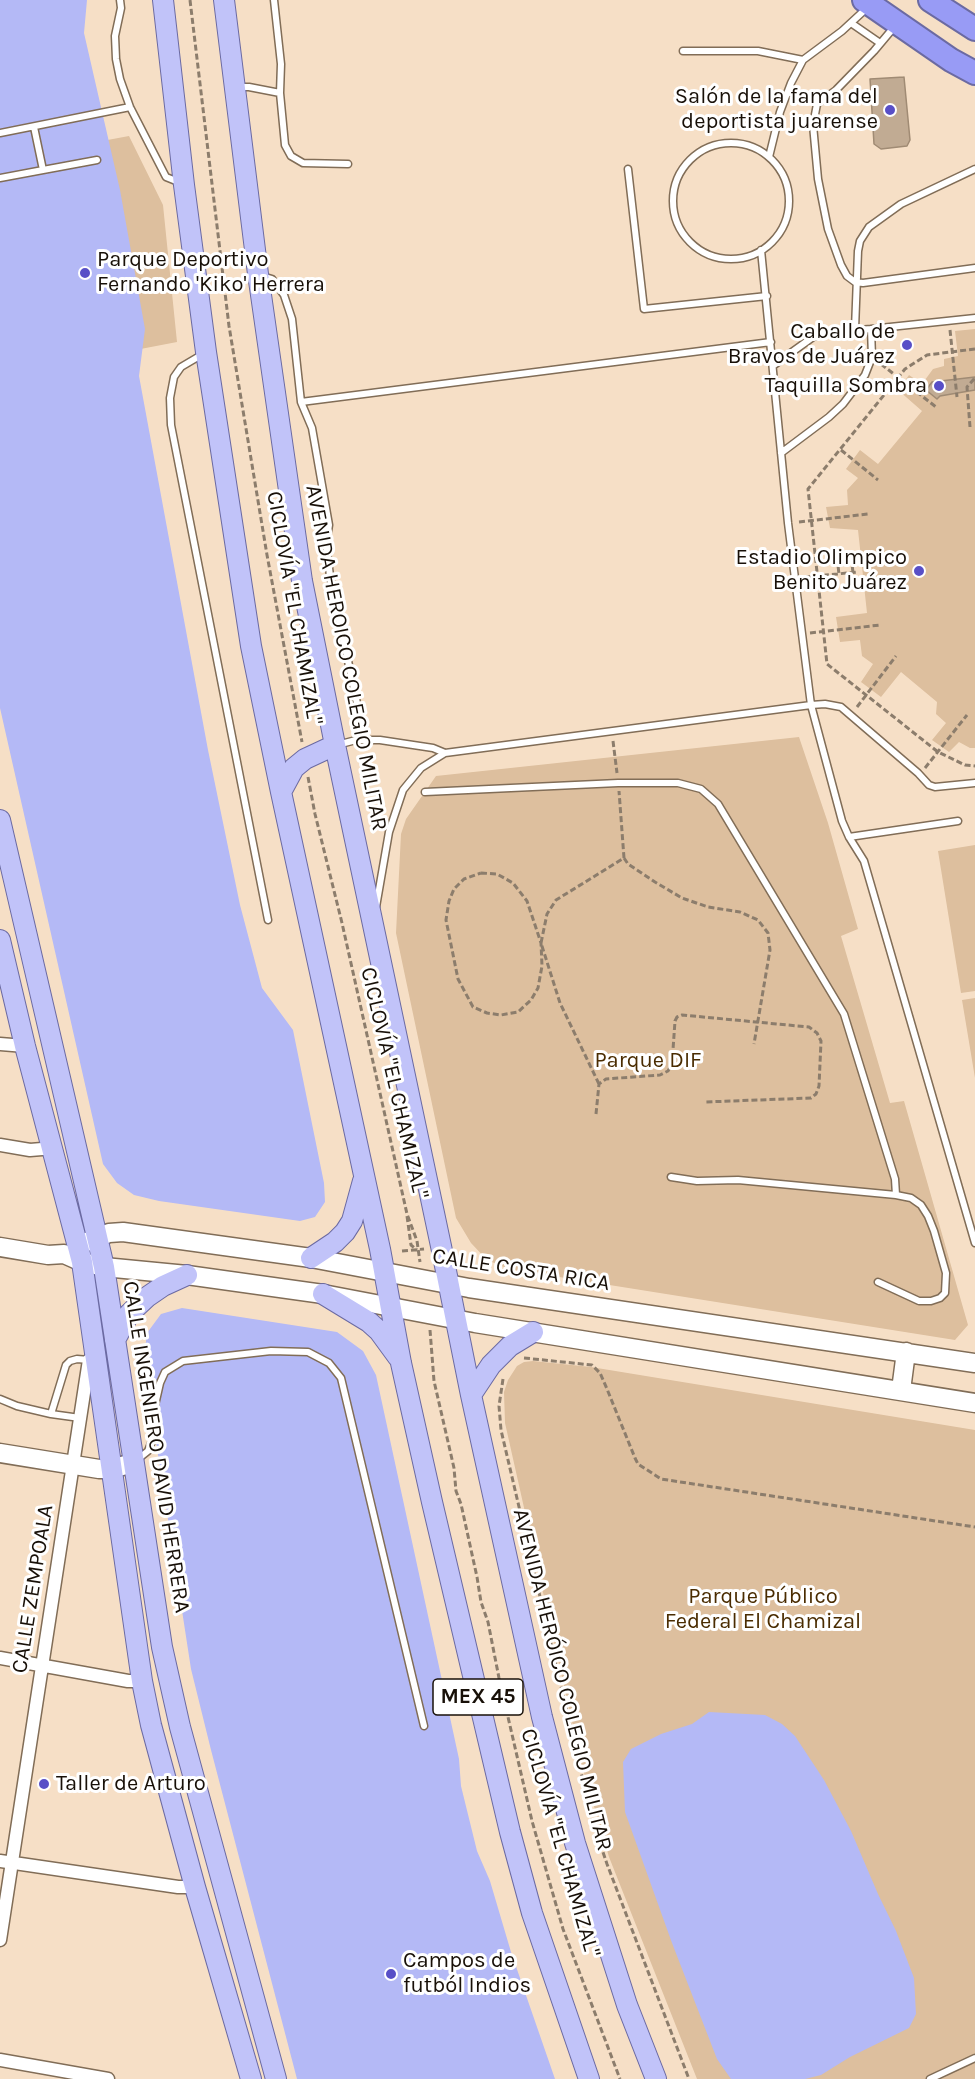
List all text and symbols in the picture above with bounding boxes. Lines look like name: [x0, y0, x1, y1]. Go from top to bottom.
place label: Salón de la fama del deportista juarense: [675, 84, 878, 136]
marker: Salón de la fama del deportista juarense: [883, 103, 897, 117]
place label: Parque Deportivo Fernando 'Kiko' Herrera: [97, 247, 325, 298]
marker: Parque Deportivo Fernando 'Kiko' Herrera: [78, 266, 92, 280]
place label: Caballo de Bravos de Juárez: [728, 319, 895, 370]
marker: Caballo de Bravos de Juárez: [900, 338, 914, 352]
place label: Taquilla Sombra: [764, 373, 927, 399]
marker: Taquilla Sombra: [932, 379, 946, 393]
street label: AVENIDA HEROICO COLEGIO MILITAR: [299, 483, 393, 833]
street label: CICLOVÍA "EL CHAMIZAL": [260, 489, 328, 727]
place label: Estadio Olimpico Benito Juárez: [736, 545, 907, 596]
marker: Estadio Olimpico Benito Juárez: [912, 564, 926, 578]
street label: CICLOVÍA "EL CHAMIZAL": [355, 965, 433, 1201]
park label: Parque DIF: [594, 1048, 702, 1074]
street label: CALLE COSTA RICA: [431, 1243, 611, 1297]
street label: CALLE INGENIERO DAVID HERRERA: [117, 1279, 195, 1615]
street label: CALLE ZEMPOALA: [7, 1503, 59, 1675]
street label: AVENIDA HERÓICO COLEGIO MILITAR: [507, 1506, 617, 1854]
park label: Parque Público Federal El Chamizal: [665, 1584, 861, 1636]
road number: MEX 45: [433, 1679, 523, 1715]
street label: CICLOVÍA "EL CHAMIZAL": [515, 1726, 605, 1960]
place label: Taller de Arturo: [56, 1771, 206, 1797]
marker: Taller de Arturo: [37, 1777, 51, 1791]
place label: Campos de futból Indios: [403, 1948, 531, 2000]
marker: Campos de futból Indios: [384, 1967, 398, 1981]

